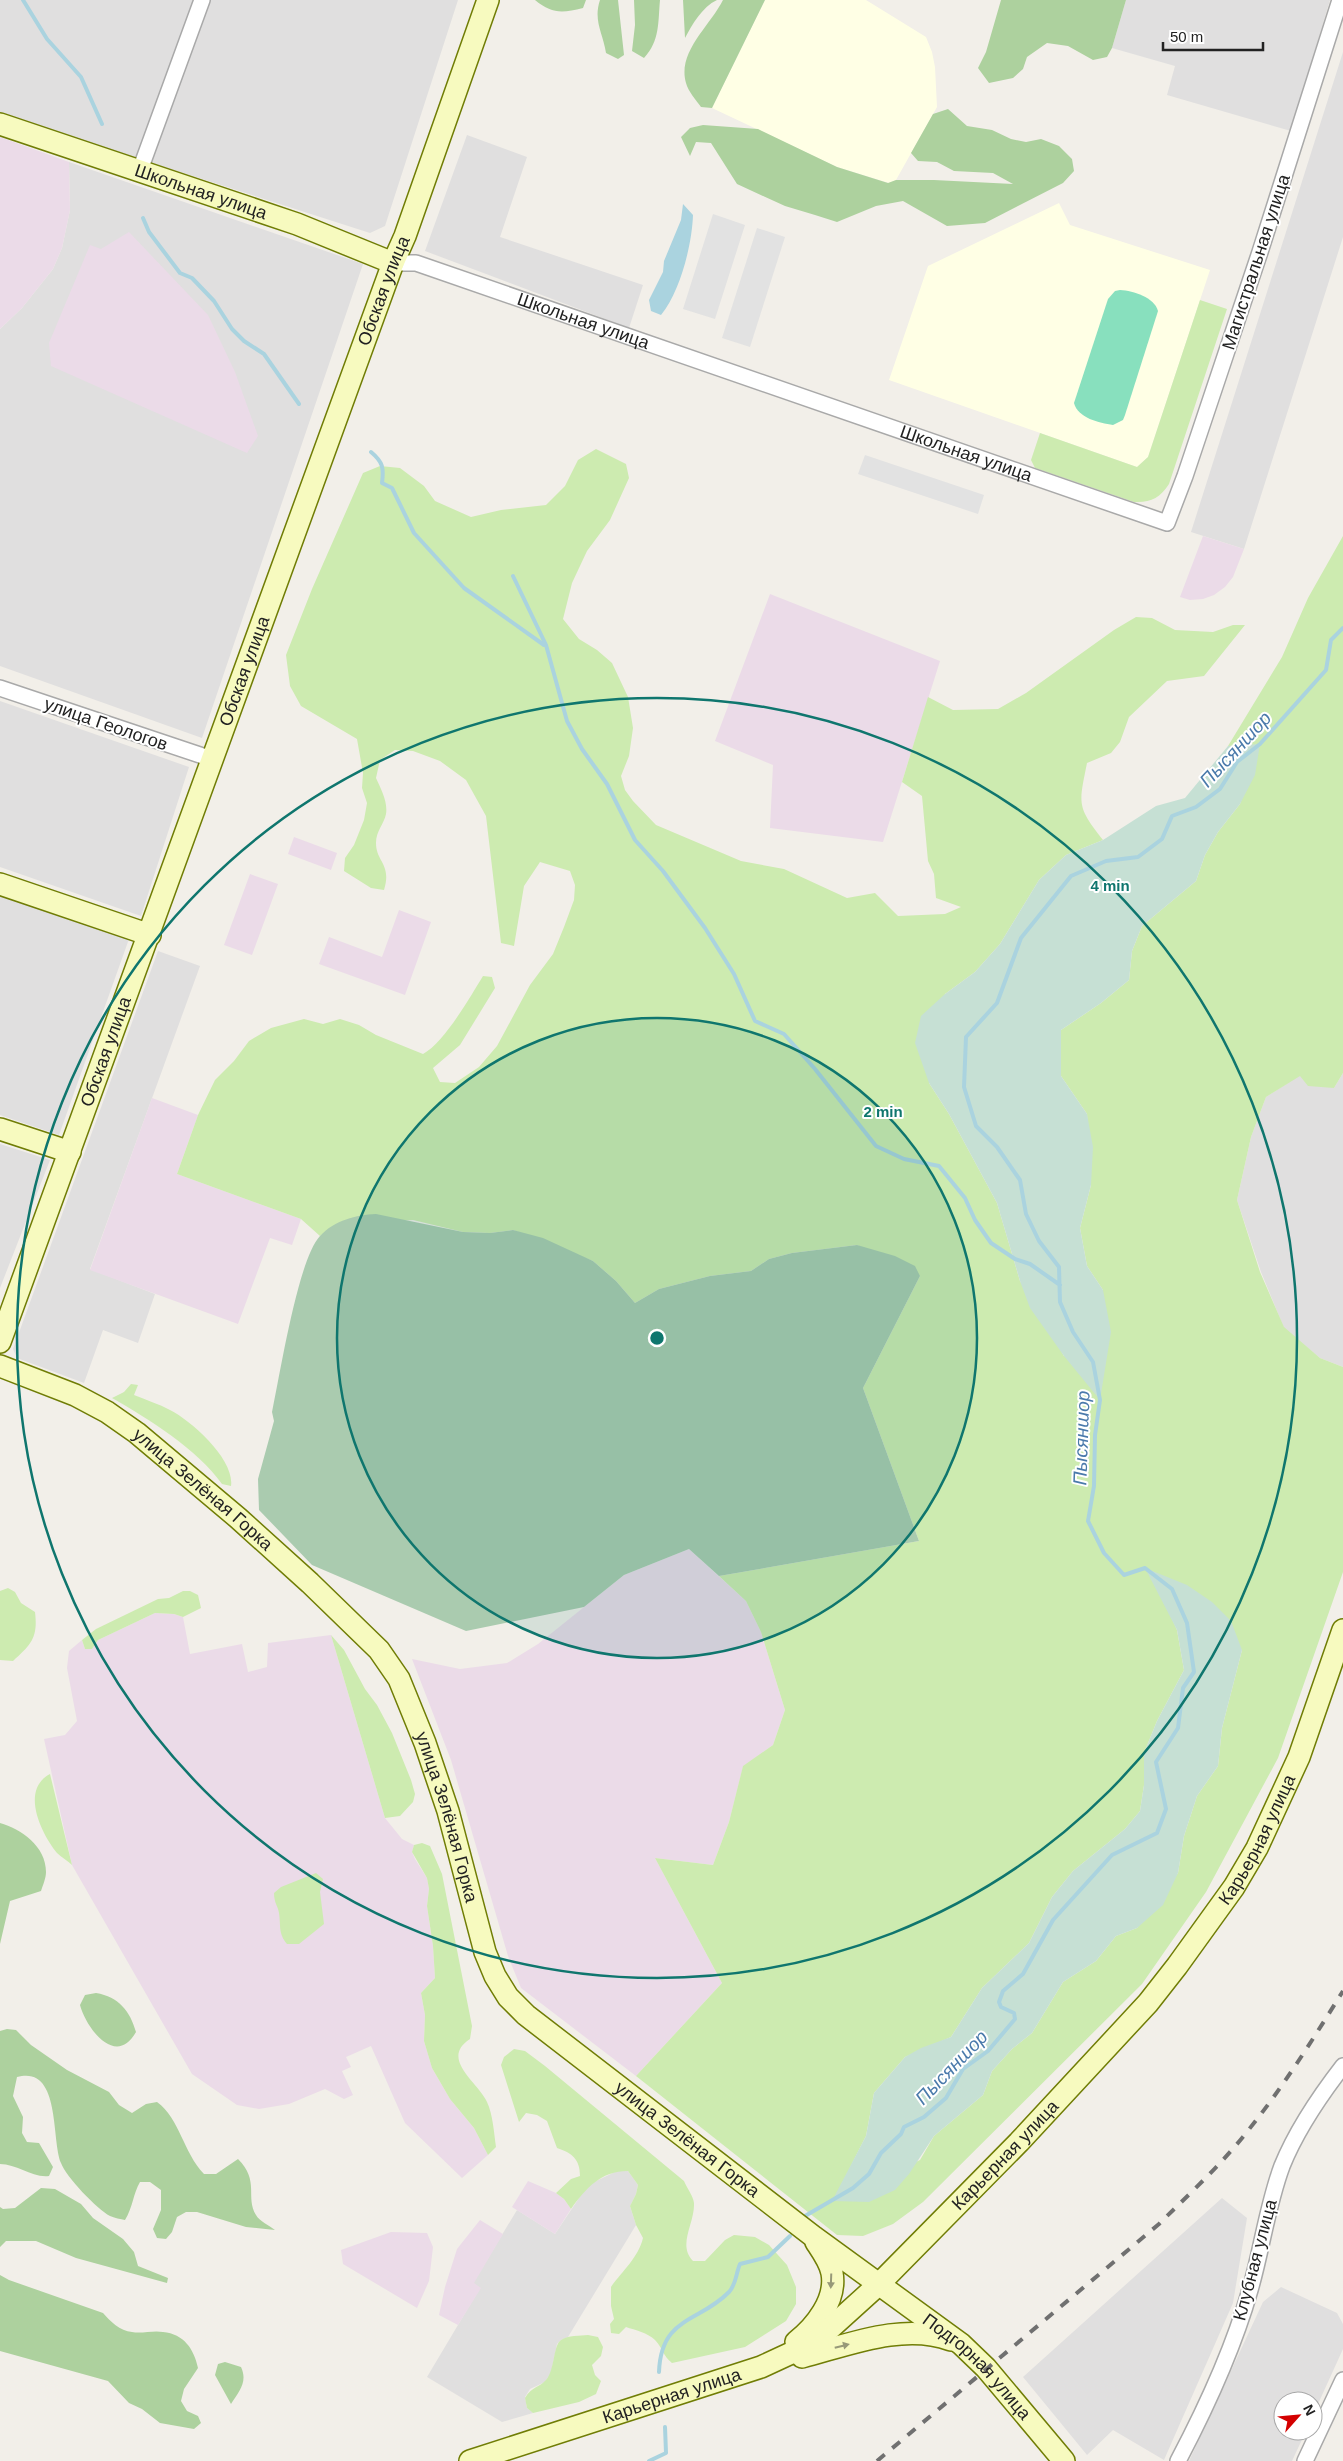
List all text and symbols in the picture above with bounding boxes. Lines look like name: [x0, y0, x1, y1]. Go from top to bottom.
scale bar: [1163, 20, 1263, 52]
text: 50 m: [1170, 28, 1203, 45]
street label: Школьная улица: [132, 160, 271, 224]
street label: Магистральная улица: [1218, 171, 1294, 352]
street label: Обская улица: [354, 232, 414, 348]
street label: Школьная улица: [515, 289, 653, 353]
street label: Школьная улица: [897, 421, 1036, 486]
street label: Обская улица: [215, 612, 274, 729]
street label: улица Геологов: [42, 694, 170, 754]
water label: Пысяншор: [1195, 708, 1275, 791]
text: 4 min: [1090, 877, 1130, 894]
street label: Обская улица: [77, 993, 135, 1109]
text: 2 min: [863, 1103, 903, 1120]
centre of rings: [648, 1329, 666, 1347]
water label: Пысяншор: [1069, 1390, 1094, 1486]
street label: улица Зелёная Горка: [129, 1424, 278, 1555]
street label: улица Зелёная Горка: [412, 1729, 482, 1905]
street label: Карьерная улица: [1215, 1771, 1300, 1908]
water label: Пысяншор: [911, 2026, 992, 2109]
street label: улица Зелёная Горка: [611, 2077, 764, 2202]
street label: Карьерная улица: [948, 2096, 1063, 2214]
street label: Клубная улица: [1229, 2196, 1281, 2323]
one-way arrow: [827, 2273, 835, 2289]
street label: Подгорная улица: [919, 2310, 1036, 2424]
one-way arrow: [834, 2342, 849, 2350]
street label: Карьерная улица: [600, 2364, 744, 2428]
north arrow: [1273, 2391, 1323, 2441]
text: N: [1300, 2402, 1319, 2418]

